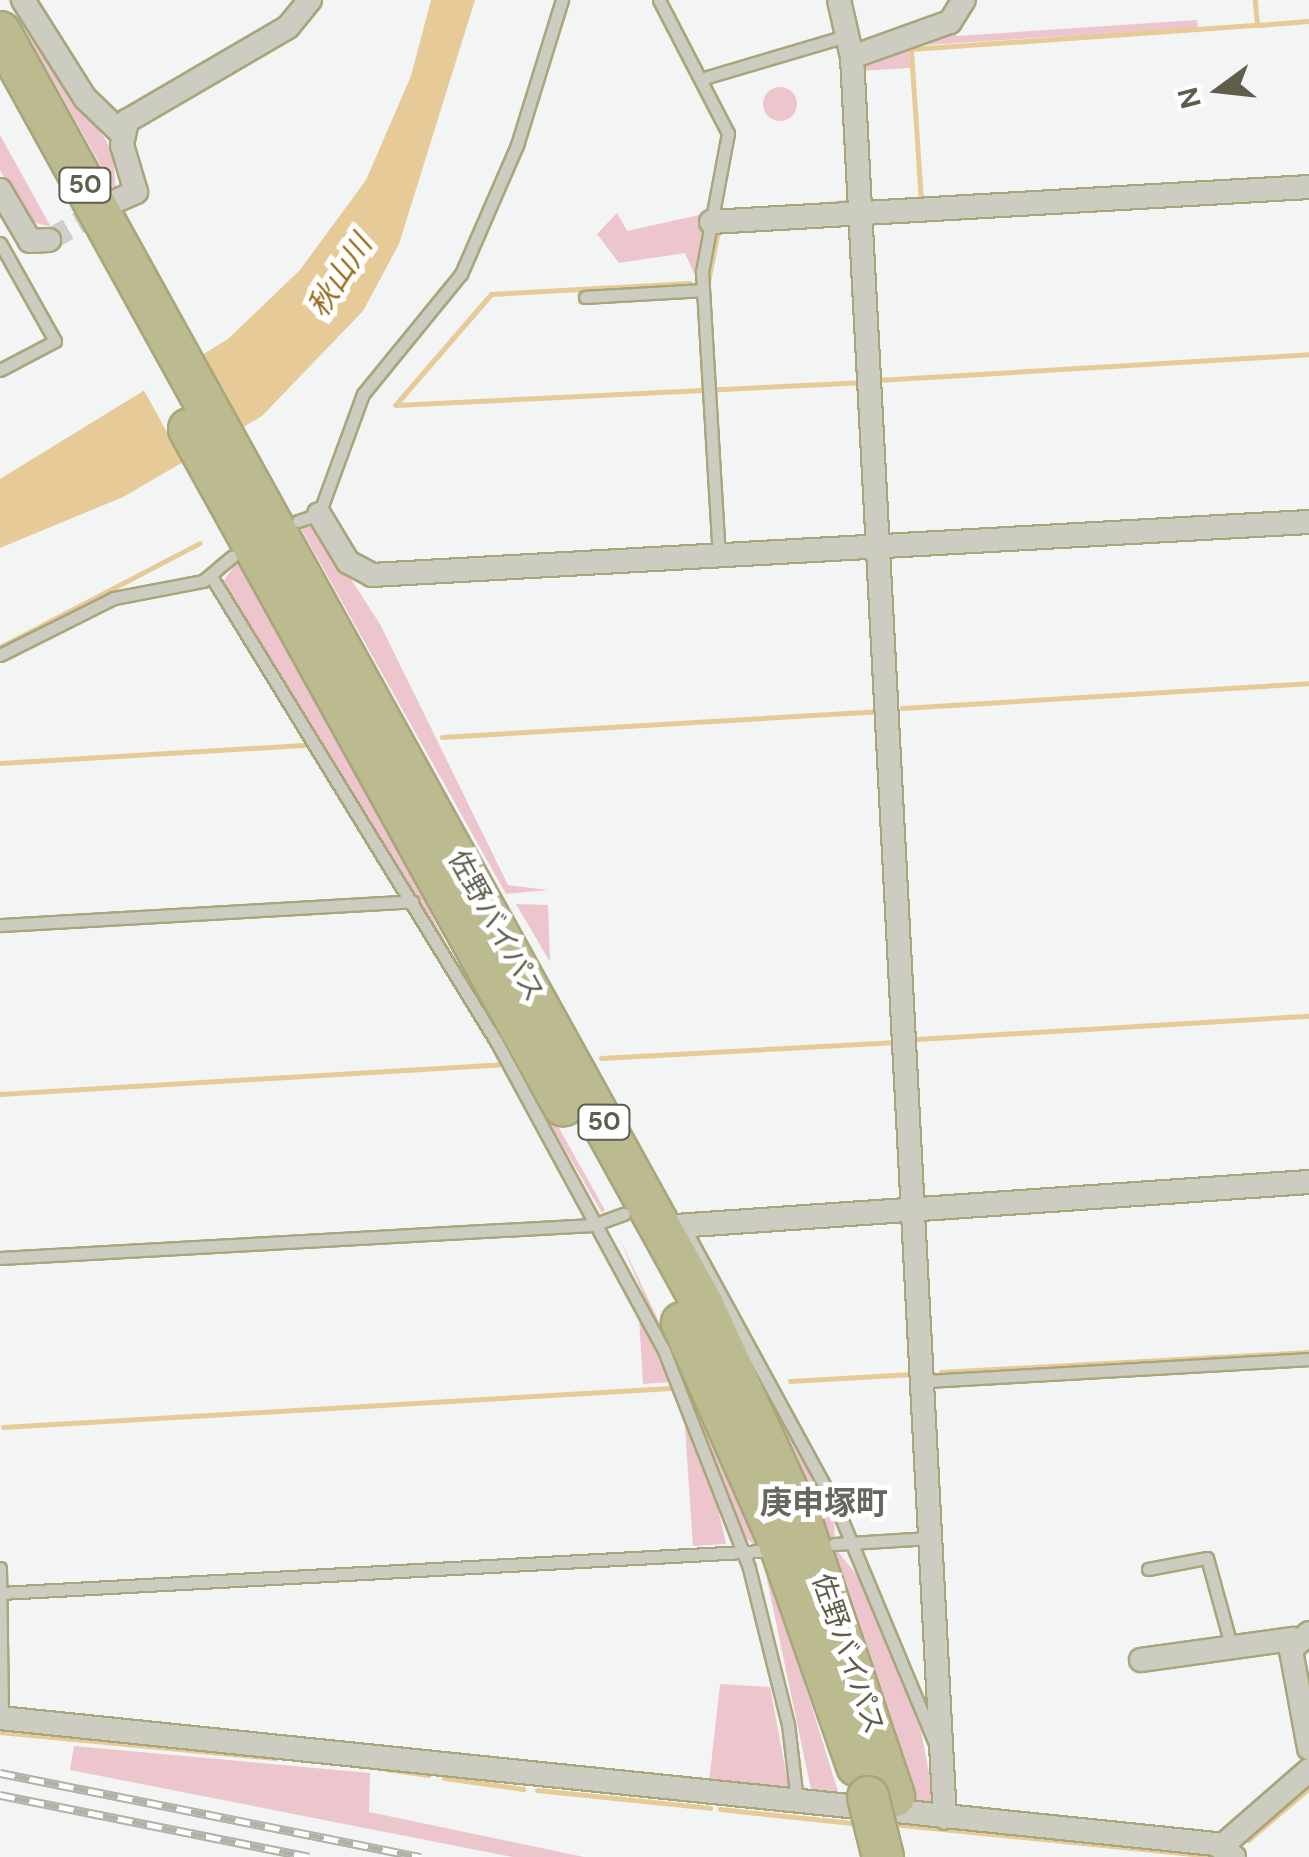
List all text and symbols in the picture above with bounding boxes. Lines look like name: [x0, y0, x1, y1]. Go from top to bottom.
north arrow: [1169, 40, 1269, 140]
text: N: [1169, 83, 1210, 113]
road number: 50: [58, 165, 112, 205]
water label: 秋山川: [300, 228, 380, 324]
street label: 佐野バイパス: [441, 844, 551, 1008]
road number: 50: [576, 1102, 632, 1142]
district label: 庚申塚町: [760, 1484, 888, 1522]
street label: 佐野バイパス: [805, 1569, 891, 1739]

